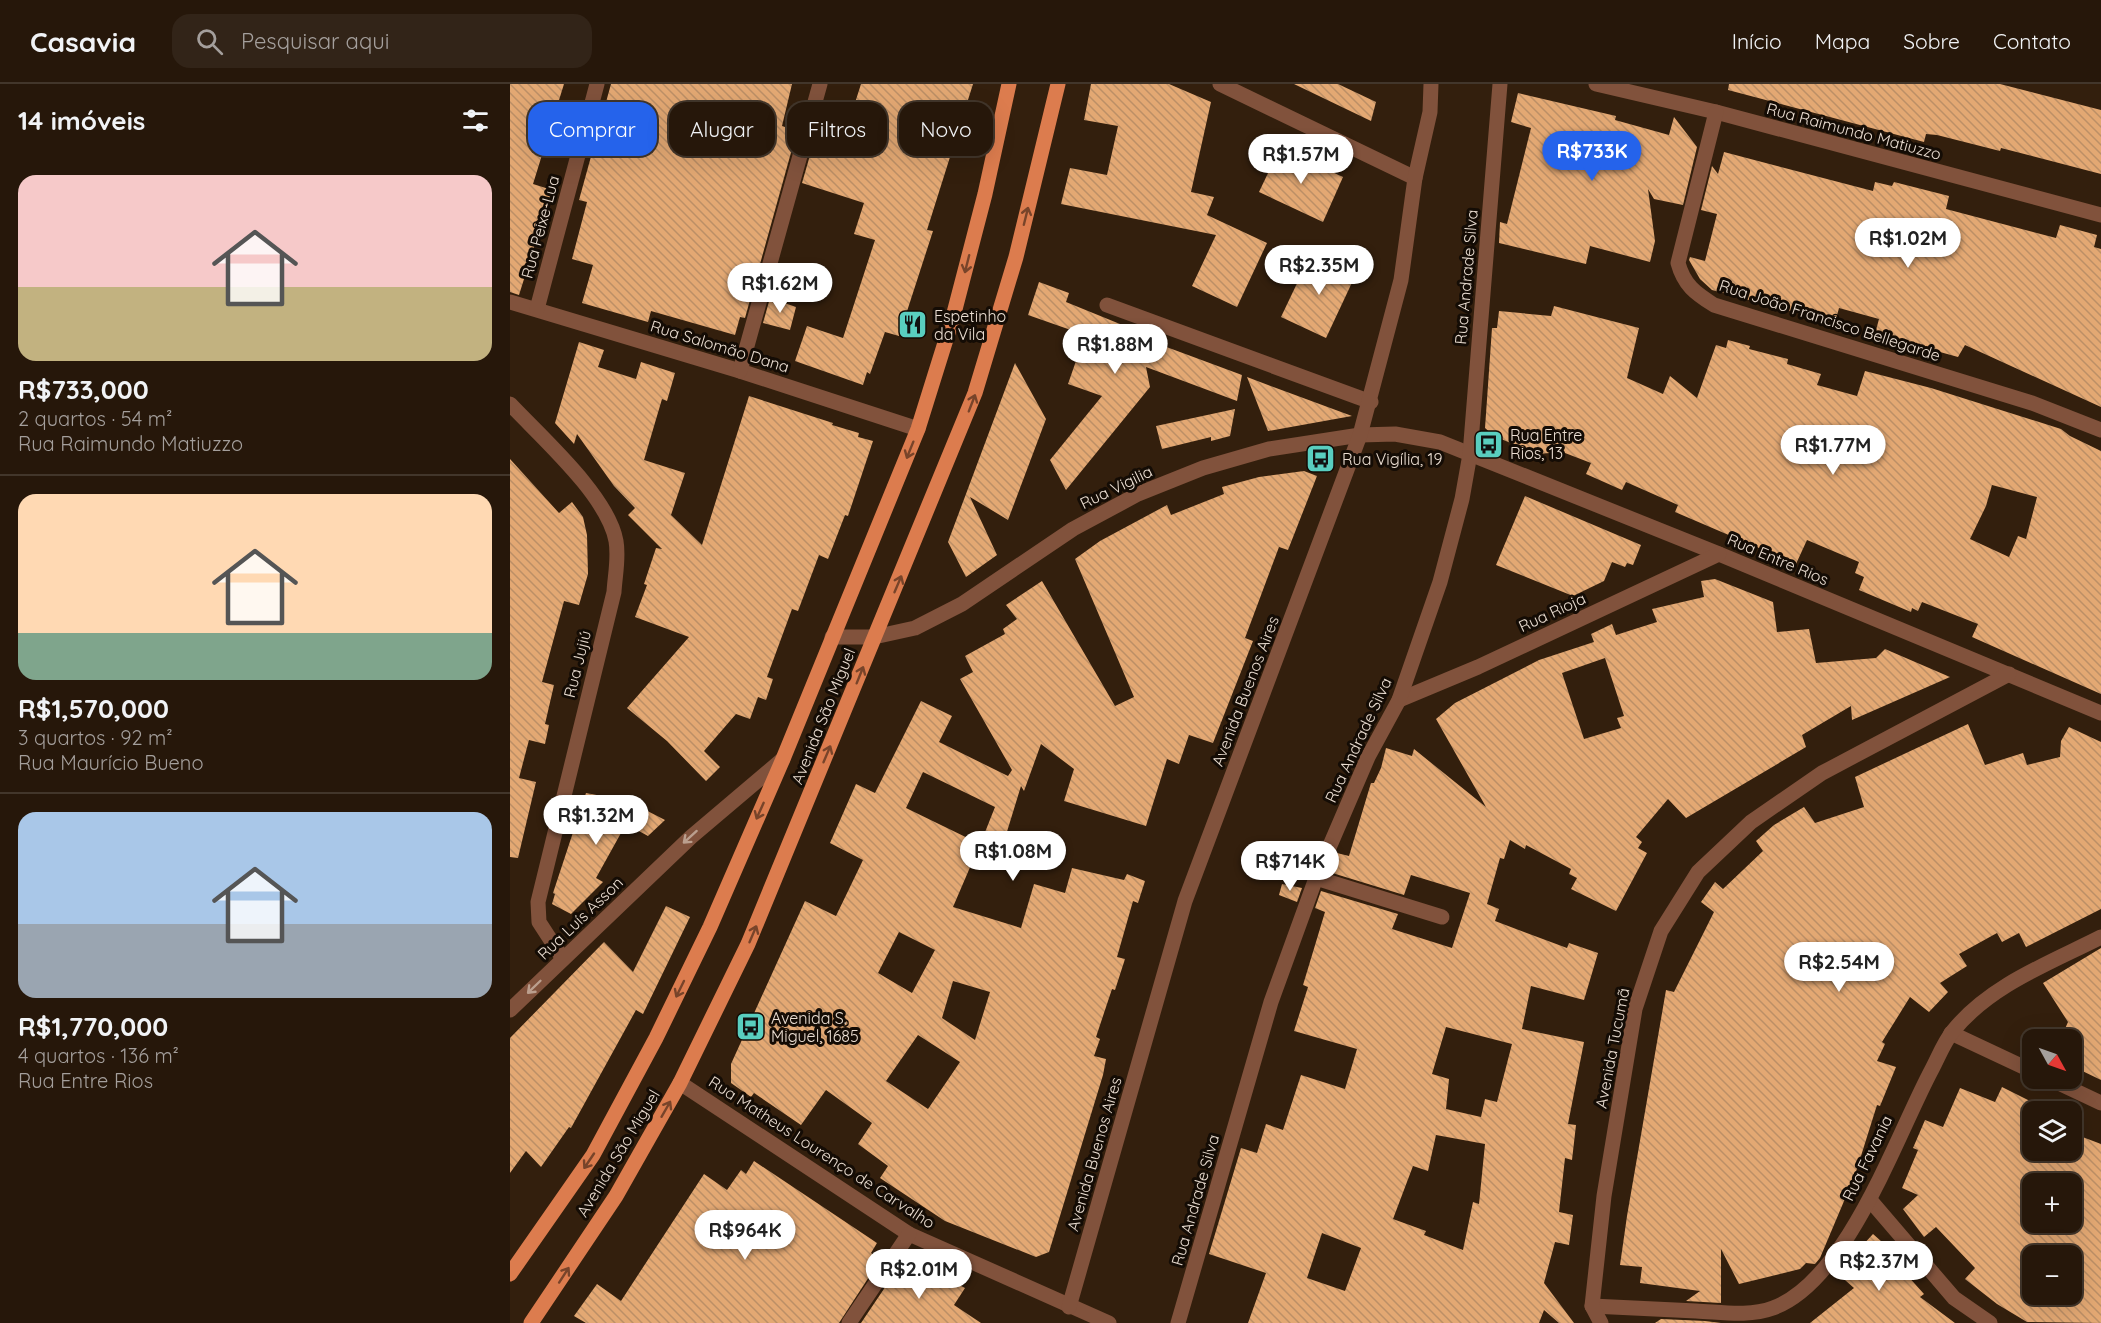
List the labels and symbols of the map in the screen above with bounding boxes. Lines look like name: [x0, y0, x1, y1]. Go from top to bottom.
street label: Rua Raimundo Matiuzzo: [1764, 98, 1944, 164]
pin: R$733K: [1543, 131, 1641, 182]
pin: R$1.57M: [1246, 134, 1356, 185]
street label: Rua Peixe-Lua: [517, 173, 563, 281]
one-way arrow: [1021, 207, 1032, 226]
street label: Rua Andrade Silva: [1450, 209, 1482, 345]
pin: R$1.02M: [1853, 218, 1963, 269]
pin: R$2.35M: [1264, 245, 1374, 296]
one-way arrow: [960, 254, 972, 273]
pin: R$1.62M: [725, 263, 835, 314]
street label: Rua João Francisco Bellegarde: [1717, 275, 1943, 365]
place label: Espetinho da Vila: [934, 306, 1006, 344]
restaurant icon: Espetinho da Vila: [897, 309, 929, 341]
street label: Rua Salomão Dana: [648, 315, 792, 377]
pin: R$1.88M: [1060, 324, 1170, 375]
one-way arrow: [967, 394, 978, 413]
place label: Rua Entre Rios, 13: [1510, 425, 1582, 463]
pin: R$1.77M: [1778, 425, 1888, 476]
bus stop icon: Rua Entre Rios, 13: [1473, 428, 1505, 460]
one-way arrow: [903, 440, 914, 459]
bus stop icon: Rua Vigília, 19: [1305, 443, 1337, 475]
place label: Rua Vigília, 19: [1342, 449, 1442, 469]
street label: Rua Vigilia: [1077, 461, 1155, 513]
street label: Rua Entre Rios: [1724, 529, 1832, 589]
one-way arrow: [893, 575, 904, 593]
street label: Rua Rioja: [1515, 588, 1589, 636]
street label: Avenida Buenos Aires: [1207, 613, 1283, 769]
street label: Rua Jujiú: [559, 628, 595, 700]
street label: Avenida São Miguel: [787, 645, 859, 787]
one-way arrow: [855, 666, 866, 685]
street label: Rua Andrade Silva: [1320, 674, 1396, 806]
one-way arrow: [822, 746, 833, 764]
pin: R$1.32M: [541, 795, 651, 846]
one-way arrow: [754, 801, 765, 820]
one-way arrow: [683, 830, 698, 844]
pin: R$1.08M: [958, 831, 1068, 882]
pin: R$714K: [1241, 841, 1339, 892]
street label: Rua Luís Asson: [533, 872, 627, 964]
one-way arrow: [747, 926, 759, 944]
pin: R$2.54M: [1784, 942, 1894, 993]
one-way arrow: [527, 979, 542, 994]
one-way arrow: [674, 979, 685, 997]
street label: Avenida Tucumã: [1591, 986, 1633, 1110]
place label: Avenida S. Miguel, 1685: [771, 1008, 859, 1046]
bus stop icon: Avenida S. Miguel, 1685: [734, 1011, 766, 1043]
north arrow: [2022, 1029, 2082, 1089]
street label: Rua Matheus Lourenço de Carvalho: [705, 1071, 939, 1233]
street label: Avenida Buenos Aires: [1062, 1075, 1126, 1233]
street label: Avenida São Miguel: [572, 1086, 664, 1220]
one-way arrow: [660, 1101, 672, 1118]
street label: Rua Favania: [1838, 1112, 1896, 1204]
street label: Rua Andrade Silva: [1167, 1132, 1223, 1268]
one-way arrow: [583, 1152, 595, 1169]
pin: R$964K: [696, 1210, 794, 1261]
pin: R$2.37M: [1824, 1241, 1934, 1292]
pin: R$2.01M: [864, 1249, 974, 1300]
one-way arrow: [558, 1267, 571, 1284]

